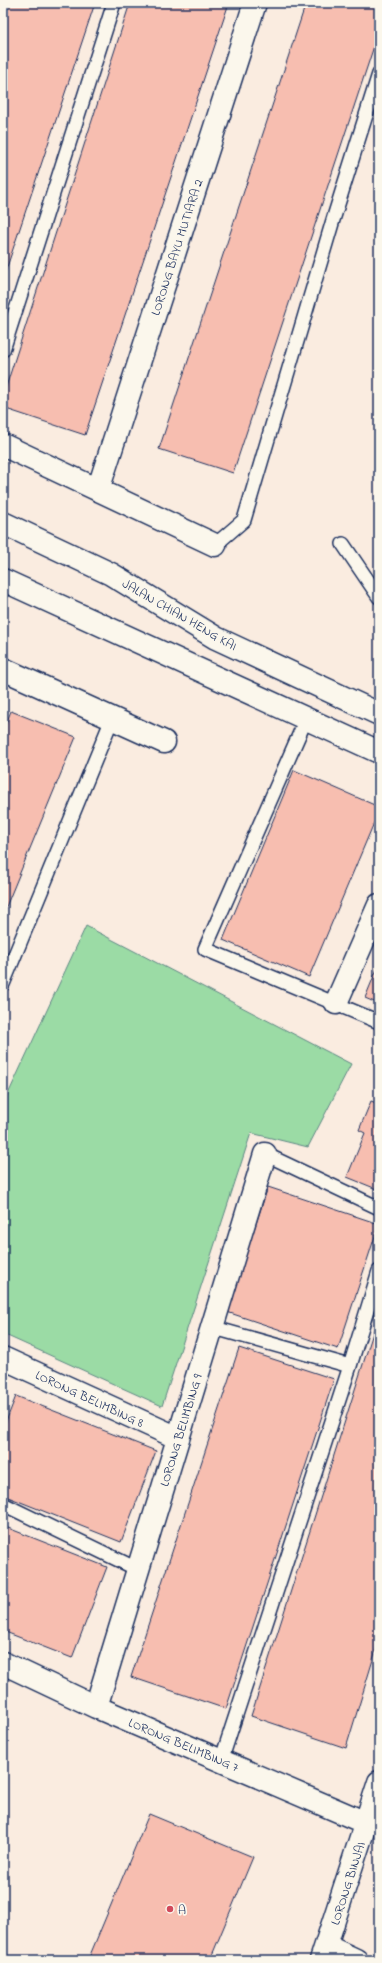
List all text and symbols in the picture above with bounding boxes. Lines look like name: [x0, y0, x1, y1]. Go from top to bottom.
street label: LORONG BAYU MUTIARA 2: [146, 176, 209, 318]
street label: JALAN CHIAN HENG KAI: [118, 575, 240, 656]
street label: LORONG BELIMBING 8: [32, 1366, 147, 1433]
street label: LORONG BELIMBING 9: [155, 1372, 208, 1489]
street label: LORONG BELIMBING 7: [125, 1714, 242, 1777]
street label: LORONG BINJAI: [326, 1839, 371, 1928]
place label: A: [178, 1901, 186, 1920]
marker: A: [165, 1904, 175, 1914]

